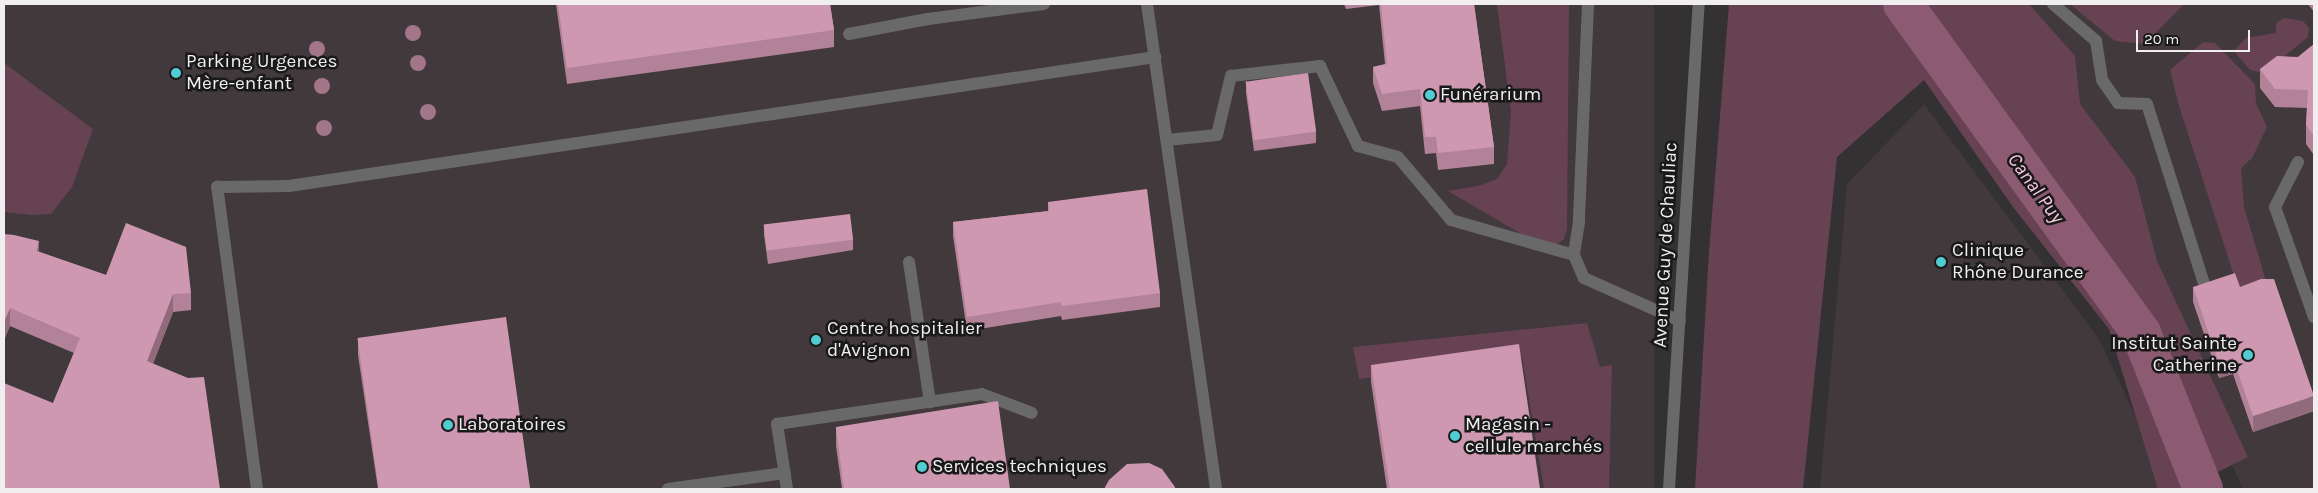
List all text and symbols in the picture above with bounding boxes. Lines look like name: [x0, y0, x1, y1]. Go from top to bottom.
scale bar: [2138, 20, 2252, 52]
text: 20 m: [2144, 30, 2179, 48]
place label: Parking Urgences Mère-enfant: [186, 51, 337, 95]
marker: Parking Urgences Mère-enfant: [170, 67, 182, 79]
place label: Funérarium: [1440, 84, 1541, 106]
marker: Funérarium: [1424, 89, 1436, 101]
street label: Avenue Guy de Chauliac: [1649, 142, 1683, 348]
water label: Canal Puy: [2002, 148, 2070, 228]
place label: Clinique Rhône Durance: [1952, 240, 2084, 284]
marker: Clinique Rhône Durance: [1934, 255, 1948, 269]
place label: Centre hospitalier d'Avignon: [827, 318, 982, 362]
marker: Centre hospitalier d'Avignon: [809, 333, 823, 347]
place label: Institut Sainte Catherine: [2111, 333, 2237, 377]
marker: Institut Sainte Catherine: [2241, 348, 2255, 362]
place label: Laboratoires: [458, 414, 566, 436]
place label: Magasin - cellule marchés: [1465, 414, 1602, 458]
marker: Laboratoires: [442, 419, 454, 431]
marker: Magasin - cellule marchés: [1449, 430, 1461, 442]
place label: Services techniques: [932, 456, 1107, 478]
marker: Services techniques: [916, 461, 928, 473]

